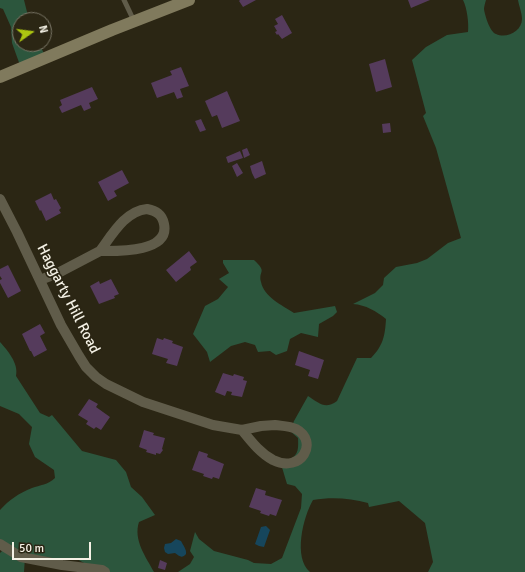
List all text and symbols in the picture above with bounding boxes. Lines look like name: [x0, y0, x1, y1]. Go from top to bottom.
north arrow: [12, 12, 52, 52]
text: N: [36, 24, 50, 35]
street label: Haggarty Hill Road: [33, 241, 103, 357]
scale bar: [14, 534, 93, 560]
text: 50 m: [19, 541, 44, 556]

